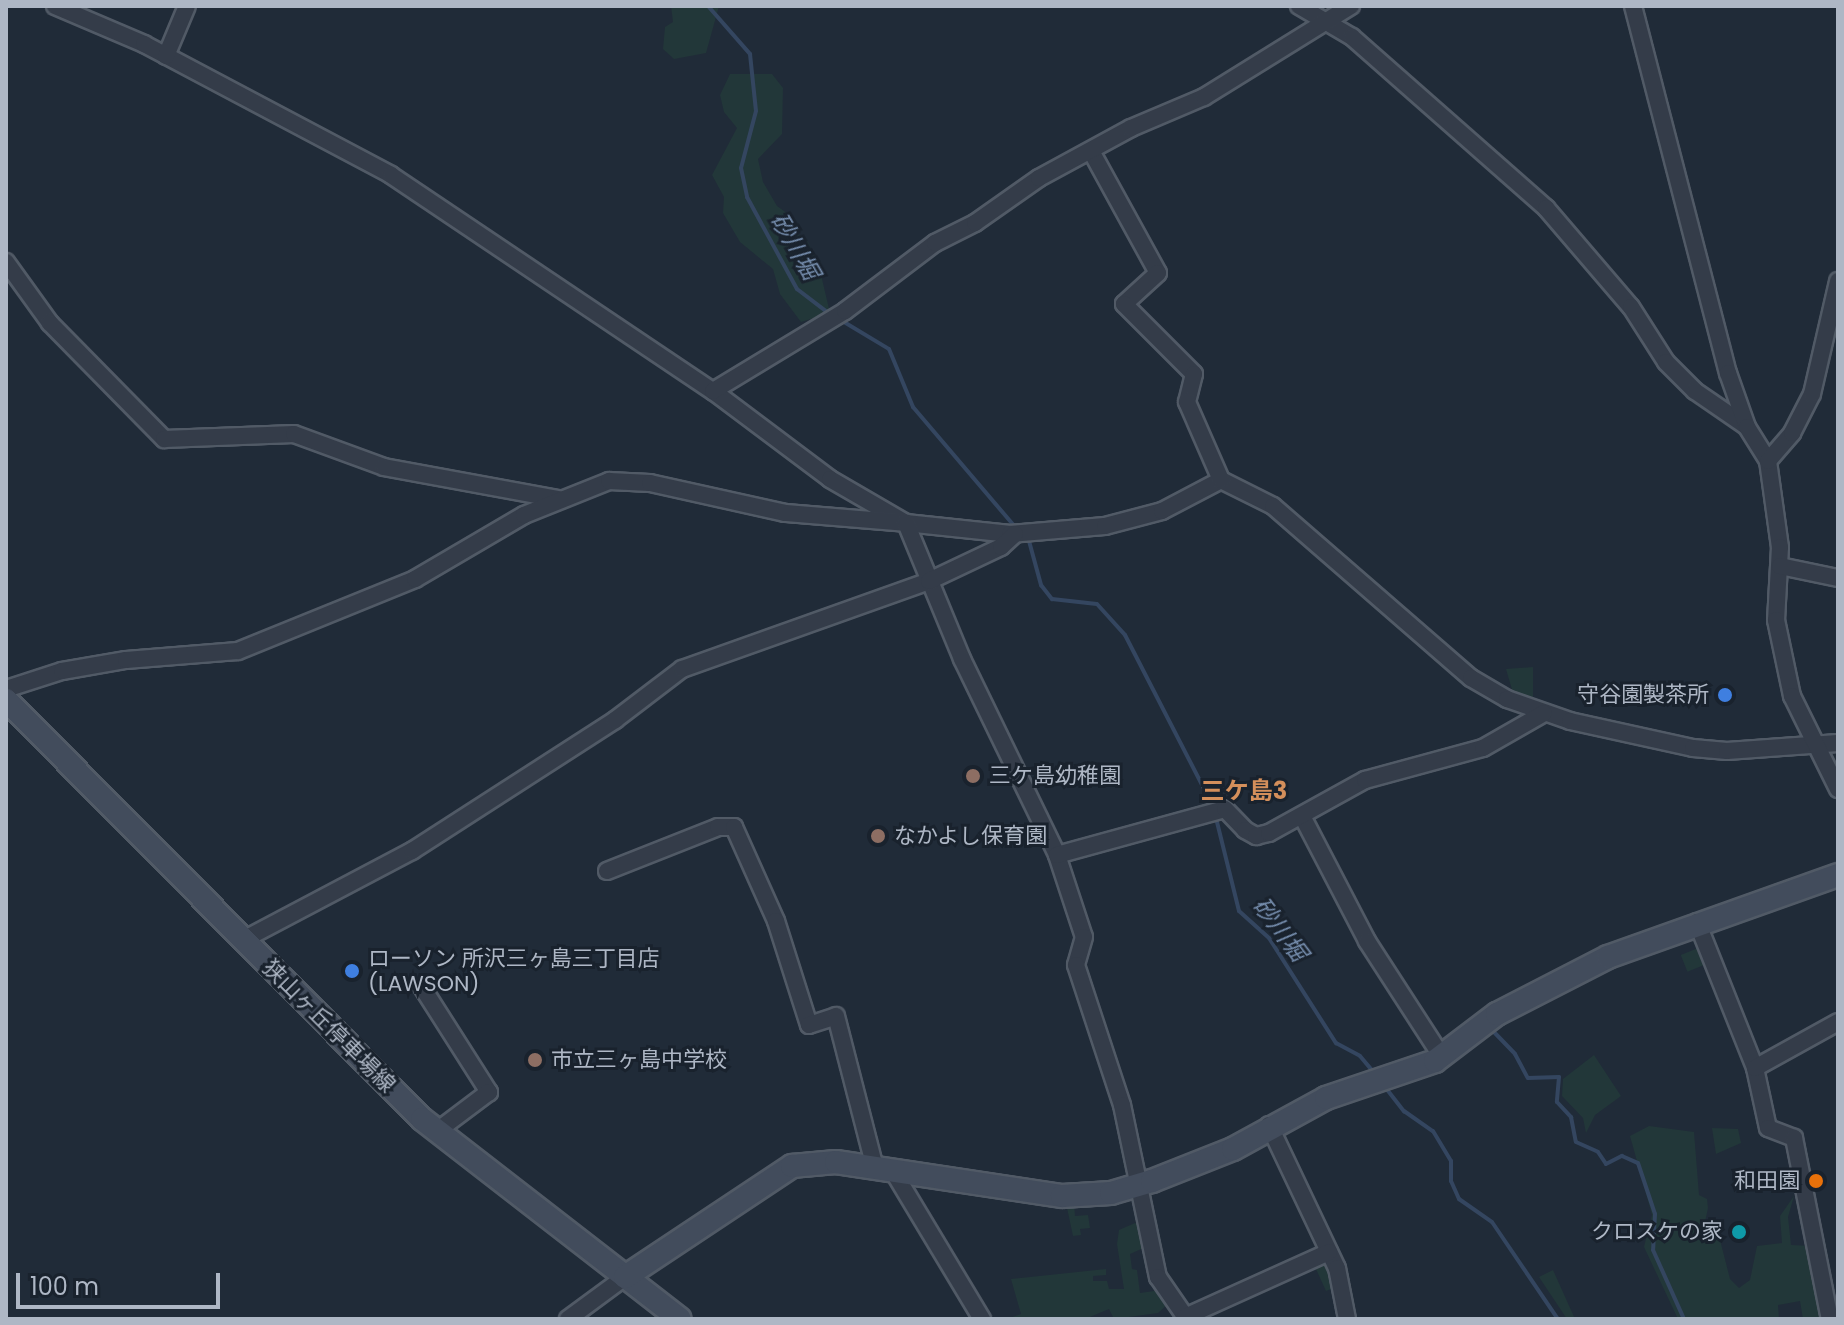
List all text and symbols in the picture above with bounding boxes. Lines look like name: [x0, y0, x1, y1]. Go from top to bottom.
water label: 砂川堀: [765, 208, 825, 284]
place label: 守谷園製茶所: [1577, 682, 1709, 708]
marker: 守谷園製茶所: [1716, 686, 1734, 704]
place label: 三ケ島幼稚園: [989, 763, 1121, 789]
marker: 三ケ島幼稚園: [964, 767, 982, 785]
district label: 三ケ島3: [1201, 777, 1287, 805]
place label: なかよし保育園: [894, 823, 1048, 849]
marker: なかよし保育園: [869, 827, 887, 845]
water label: 砂川堀: [1247, 892, 1313, 966]
place label: ローソン 所沢三ヶ島三丁目店 (LAWSON): [368, 945, 660, 996]
street label: 狭山ヶ丘停車場線: [257, 954, 401, 1098]
marker: ローソン 所沢三ヶ島三丁目店 (LAWSON): [343, 962, 361, 980]
place label: 市立三ヶ島中学校: [551, 1047, 727, 1073]
marker: 市立三ヶ島中学校: [526, 1051, 544, 1069]
place label: 和田園: [1734, 1168, 1800, 1194]
marker: 和田園: [1807, 1172, 1825, 1190]
place label: クロスケの家: [1591, 1219, 1723, 1245]
marker: クロスケの家: [1730, 1223, 1748, 1241]
scale bar: [20, 1257, 224, 1307]
text: 100 m: [30, 1270, 99, 1303]

